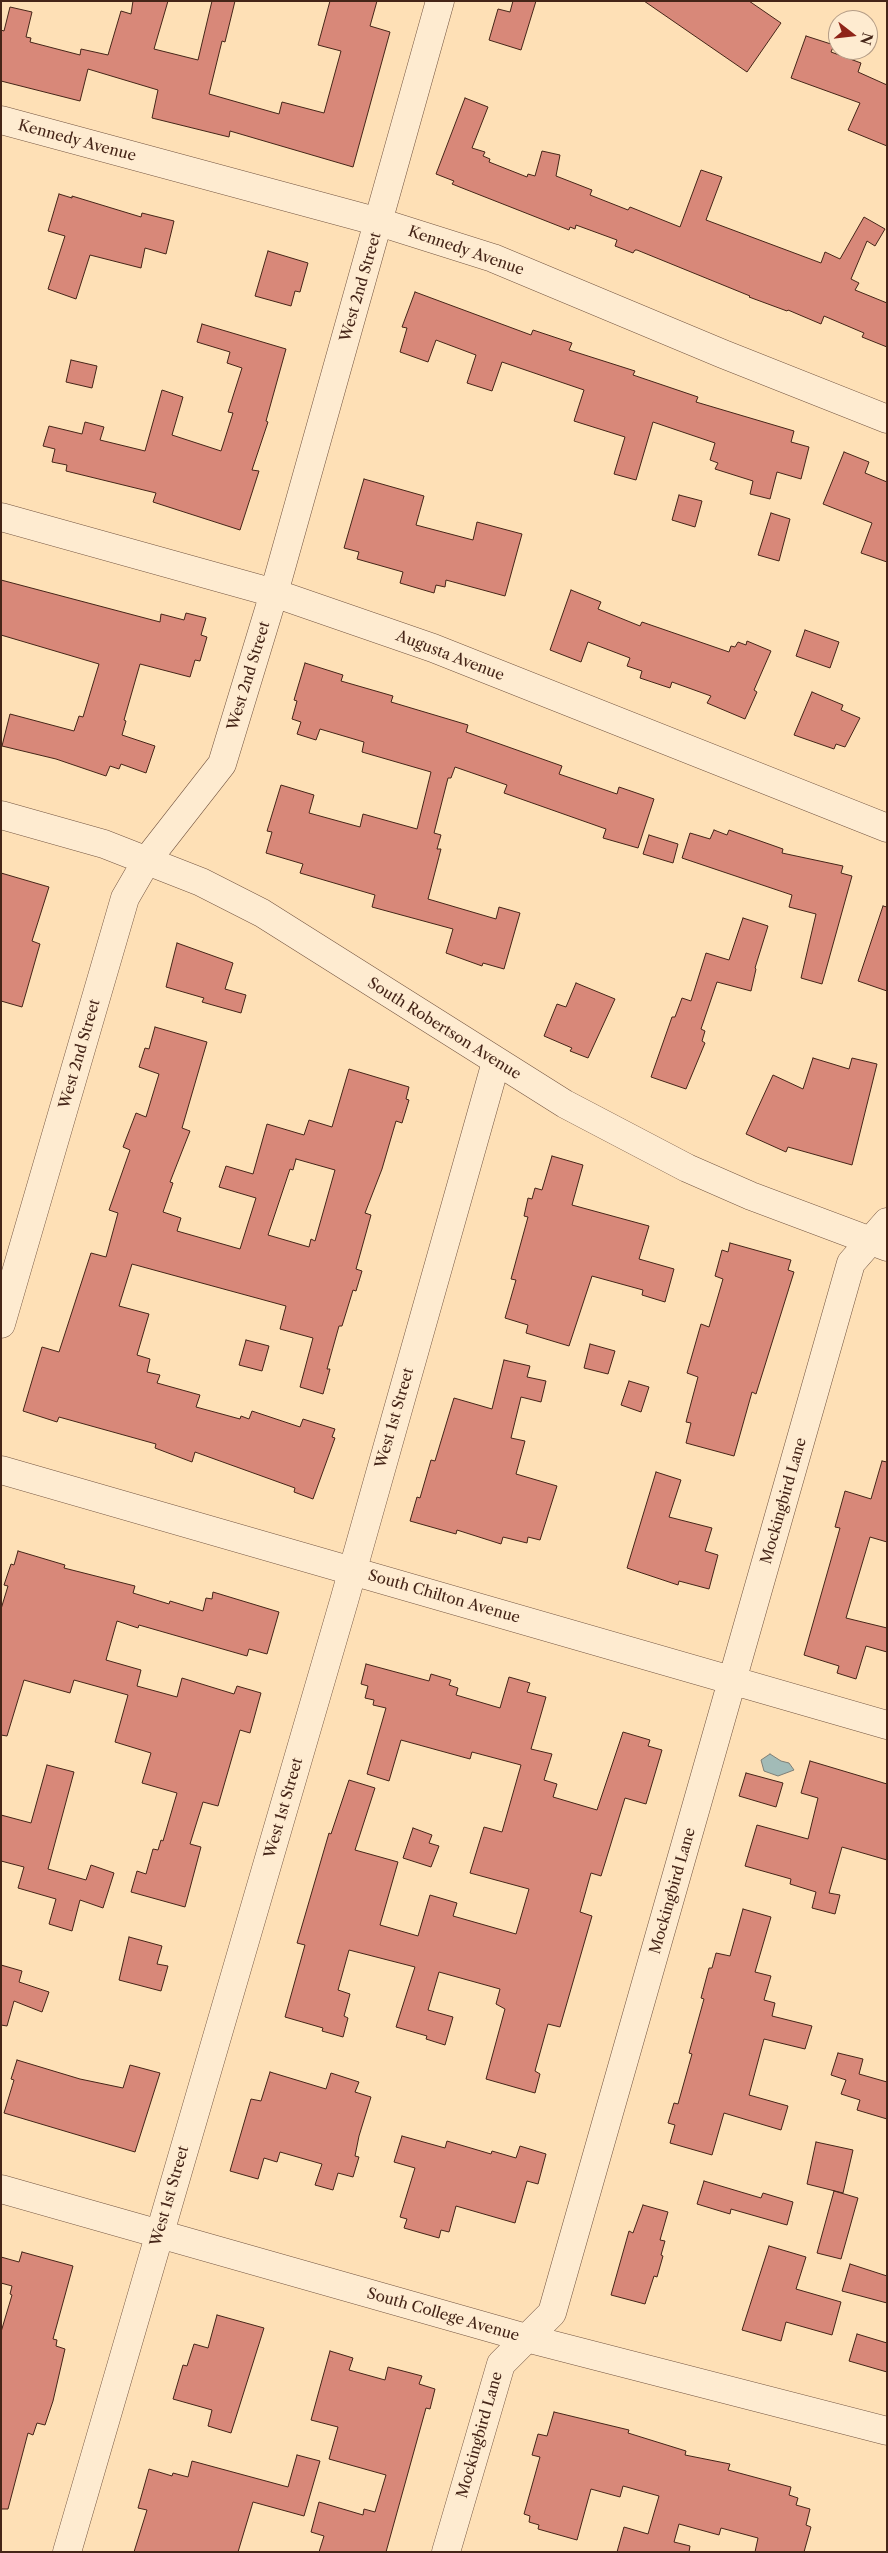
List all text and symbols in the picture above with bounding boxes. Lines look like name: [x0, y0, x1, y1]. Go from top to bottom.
north arrow: [828, 10, 878, 60]
text: N: [856, 31, 877, 47]
street label: Kennedy Avenue: [16, 117, 138, 165]
street label: Kennedy Avenue: [406, 223, 526, 279]
street label: West 2nd Street: [337, 230, 385, 344]
street label: West 2nd Street: [224, 619, 274, 733]
street label: Augusta Avenue: [393, 627, 507, 685]
street label: South Robertson Avenue: [364, 974, 524, 1084]
street label: West 2nd Street: [56, 997, 104, 1111]
street label: West 1st Street: [372, 1366, 418, 1470]
street label: Mockingbird Lane: [757, 1436, 811, 1566]
street label: South Chilton Avenue: [366, 1567, 522, 1627]
street label: West 1st Street: [261, 1756, 307, 1860]
street label: Mockingbird Lane: [646, 1826, 700, 1956]
street label: West 1st Street: [147, 2144, 193, 2248]
street label: South College Avenue: [365, 2285, 521, 2345]
street label: Mockingbird Lane: [453, 2370, 507, 2500]

